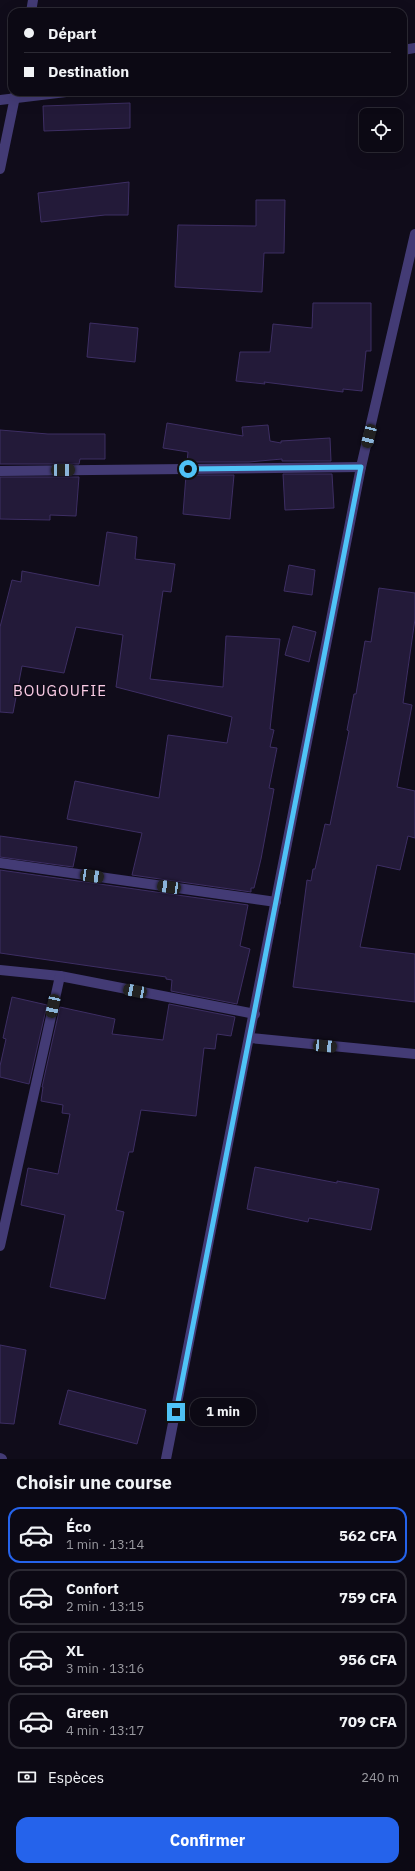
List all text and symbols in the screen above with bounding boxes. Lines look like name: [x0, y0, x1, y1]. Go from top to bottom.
text: Départ: [48, 24, 96, 43]
text: Destination: [48, 62, 129, 81]
map controls: [359, 108, 403, 152]
button: locate: [359, 108, 403, 152]
car: [360, 423, 378, 449]
route start: [179, 460, 197, 478]
car: [51, 464, 75, 476]
district label: BOUGOUFIE: [13, 681, 107, 700]
car: [79, 868, 105, 884]
car: [156, 879, 182, 895]
car: [122, 983, 148, 999]
car: [45, 993, 61, 1019]
car: [313, 1039, 337, 1053]
callout: 1 min: [190, 1398, 256, 1426]
route end: [167, 1403, 185, 1421]
text: 1 min: [206, 1403, 240, 1420]
text: Choisir une course: [16, 1471, 172, 1494]
icon: car: [18, 1517, 54, 1553]
text: Éco: [66, 1517, 91, 1536]
text: 562 CFA: [339, 1526, 397, 1545]
text: 1 min · 13:14: [66, 1536, 144, 1553]
icon: car: [18, 1579, 54, 1615]
text: Confort: [66, 1579, 119, 1598]
text: 759 CFA: [339, 1588, 397, 1607]
text: 2 min · 13:15: [66, 1598, 144, 1615]
icon: car: [18, 1641, 54, 1677]
text: XL: [66, 1641, 84, 1660]
text: 956 CFA: [339, 1650, 397, 1669]
text: 3 min · 13:16: [66, 1660, 144, 1677]
icon: car: [18, 1703, 54, 1739]
text: Green: [66, 1703, 109, 1722]
text: 709 CFA: [339, 1712, 397, 1731]
text: 4 min · 13:17: [66, 1722, 144, 1739]
icon: cash: [16, 1766, 38, 1788]
text: Espèces: [48, 1768, 104, 1787]
text: 240 m: [361, 1769, 399, 1786]
button: Confirmer: [16, 1817, 399, 1863]

